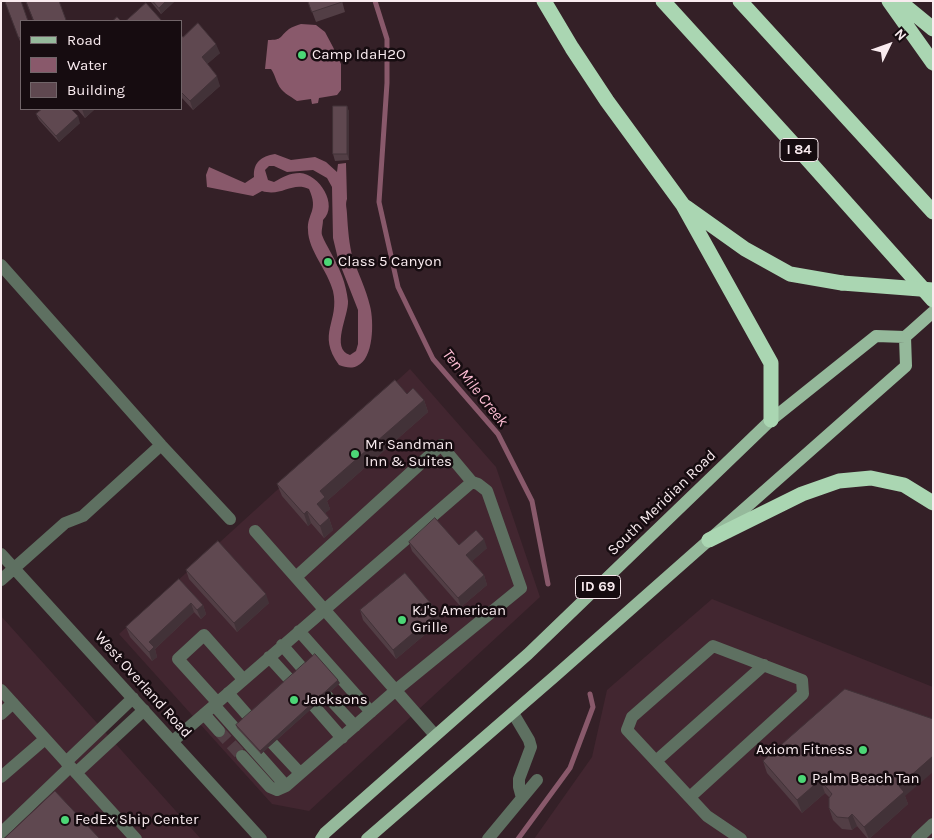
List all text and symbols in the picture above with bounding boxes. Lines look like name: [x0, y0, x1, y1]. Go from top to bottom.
legend: [20, 20, 182, 110]
north arrow: [864, 20, 914, 70]
text: N: [891, 25, 910, 44]
text: Road: [67, 31, 102, 49]
place label: Camp IdaH2O: [312, 46, 406, 64]
marker: Camp IdaH2O: [296, 49, 308, 61]
text: Water: [67, 56, 107, 74]
text: Building: [67, 81, 125, 99]
road number: I 84: [780, 138, 818, 162]
place label: Class 5 Canyon: [338, 253, 442, 271]
marker: Class 5 Canyon: [322, 256, 334, 268]
water label: Ten Mile Creek: [438, 345, 512, 431]
place label: Mr Sandman Inn & Suites: [365, 436, 453, 471]
street label: South Meridian Road: [604, 447, 720, 559]
marker: Mr Sandman Inn & Suites: [349, 448, 361, 460]
road number: ID 69: [576, 576, 620, 598]
place label: KJ's American Grille: [412, 602, 506, 637]
marker: KJ's American Grille: [396, 614, 408, 626]
street label: West Overland Road: [91, 628, 195, 742]
place label: Jacksons: [304, 691, 368, 709]
marker: Jacksons: [288, 694, 300, 706]
place label: Axiom Fitness: [756, 741, 853, 759]
marker: Axiom Fitness: [857, 744, 869, 756]
place label: Palm Beach Tan: [812, 770, 920, 788]
marker: Palm Beach Tan: [796, 773, 808, 785]
place label: FedEx Ship Center: [75, 811, 198, 829]
marker: FedEx Ship Center: [59, 814, 71, 826]

